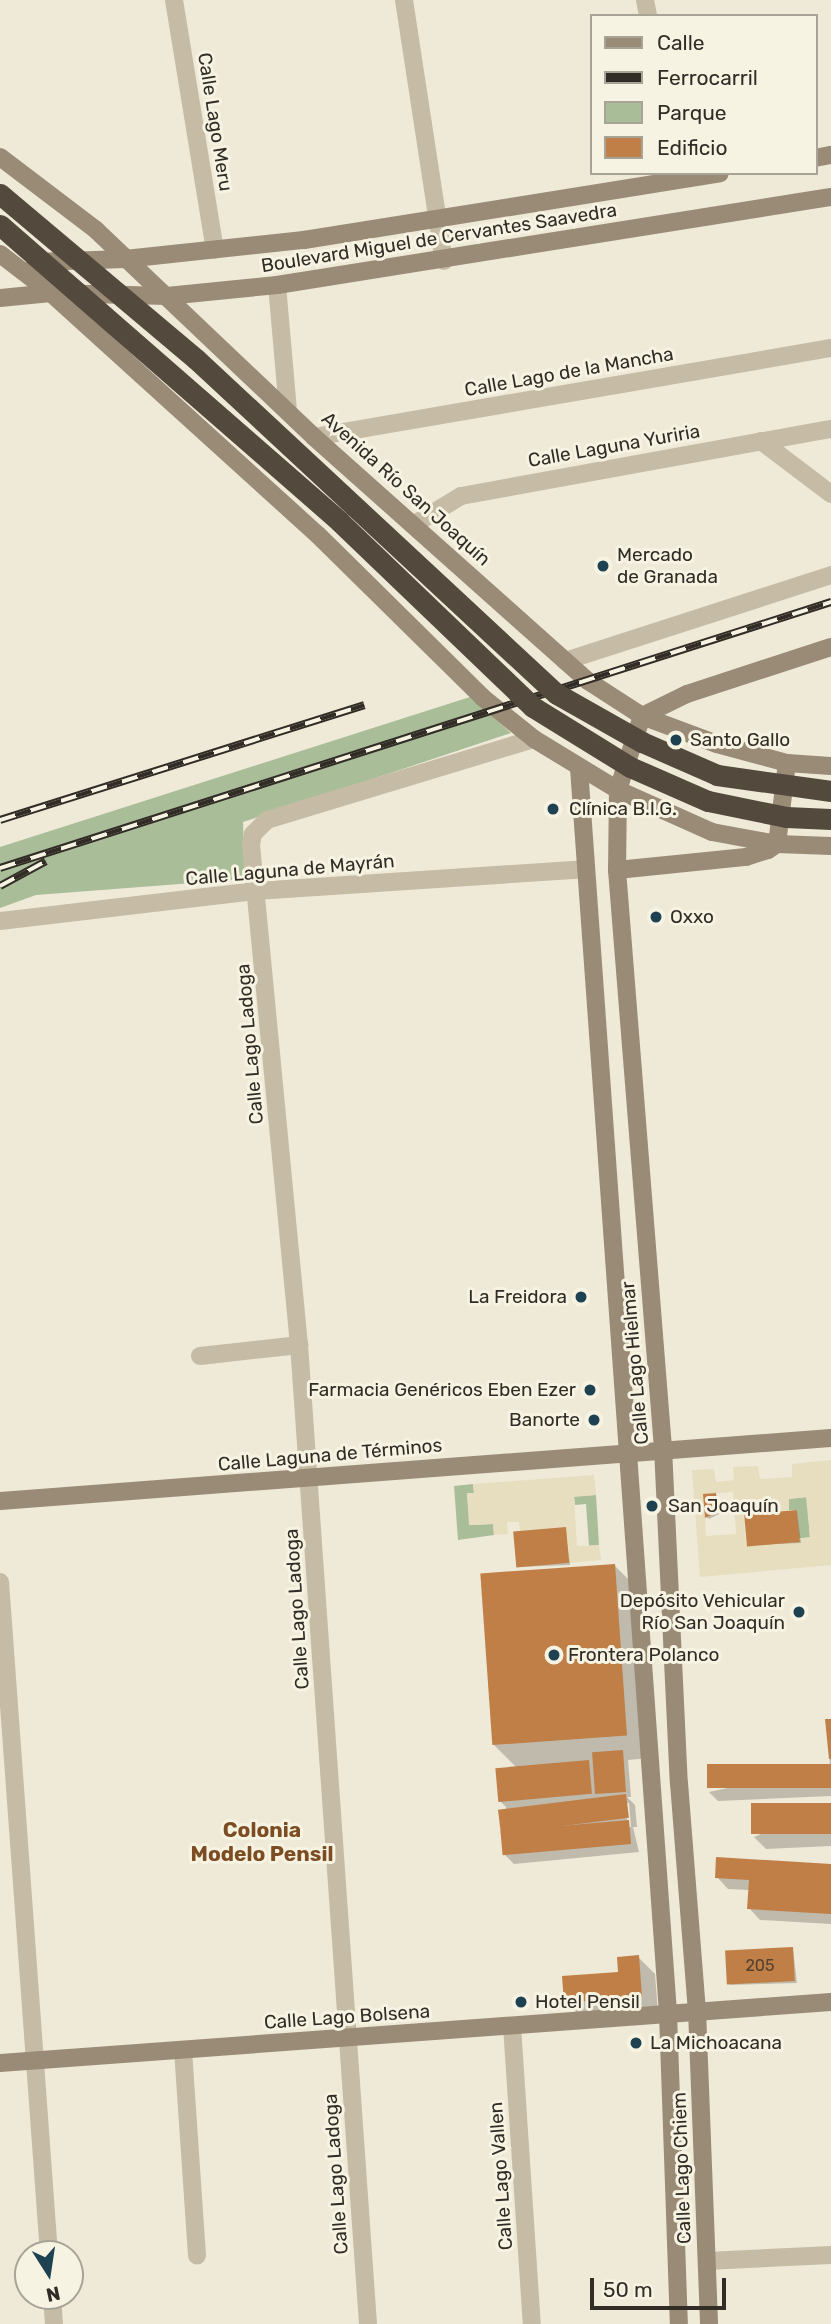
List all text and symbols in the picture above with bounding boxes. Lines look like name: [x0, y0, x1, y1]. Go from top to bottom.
legend: [590, 14, 817, 175]
text: Calle: [657, 30, 705, 55]
street label: Calle Lago Meru: [193, 51, 237, 193]
text: Ferrocarril: [657, 65, 758, 90]
text: Parque: [657, 100, 727, 125]
text: Edificio: [657, 135, 727, 160]
street label: Boulevard Miguel de Cervantes Saavedra: [260, 199, 618, 277]
street label: Calle Lago de la Mancha: [463, 342, 675, 402]
street label: Avenida Río San Joaquín: [317, 407, 495, 571]
street label: Calle Laguna Yuriria: [526, 420, 702, 472]
place label: Mercado de Granada: [617, 544, 718, 588]
marker: Mercado de Granada: [595, 558, 611, 574]
place label: Santo Gallo: [690, 729, 790, 751]
marker: Santo Gallo: [668, 732, 684, 748]
place label: Clínica B.I.G.: [569, 798, 677, 820]
marker: Clínica B.I.G.: [543, 799, 563, 819]
street label: Calle Laguna de Mayrán: [185, 850, 395, 890]
place label: Oxxo: [670, 906, 714, 928]
marker: Oxxo: [648, 909, 664, 925]
street label: Calle Lago Ladoga: [232, 963, 268, 1125]
street label: Calle Lago Hielmar: [617, 1280, 653, 1446]
place label: La Freidora: [468, 1286, 567, 1308]
marker: La Freidora: [573, 1289, 589, 1305]
place label: Farmacia Genéricos Eben Ezer: [308, 1379, 576, 1401]
marker: Farmacia Genéricos Eben Ezer: [582, 1382, 598, 1398]
place label: Banorte: [509, 1409, 580, 1431]
marker: Banorte: [586, 1412, 602, 1428]
street label: Calle Laguna de Términos: [217, 1434, 443, 1476]
place label: San Joaquín: [668, 1495, 779, 1517]
marker: San Joaquín: [642, 1496, 662, 1516]
street label: Calle Lago Ladoga: [280, 1528, 314, 1690]
place label: Depósito Vehicular Río San Joaquín: [619, 1590, 785, 1634]
marker: Depósito Vehicular Río San Joaquín: [791, 1604, 807, 1620]
place label: Frontera Polanco: [568, 1644, 719, 1666]
marker: Frontera Polanco: [546, 1647, 562, 1663]
district label: Colonia Modelo Pensil: [191, 1817, 333, 1867]
house number: 205: [745, 1956, 775, 1976]
place label: Hotel Pensil: [535, 1991, 640, 2013]
marker: Hotel Pensil: [513, 1994, 529, 2010]
street label: Calle Lago Bolsena: [263, 2000, 431, 2034]
place label: La Michoacana: [650, 2032, 782, 2054]
marker: La Michoacana: [628, 2035, 644, 2051]
street label: Calle Lago Chiem: [668, 2092, 696, 2244]
street label: Calle Lago Ladoga: [319, 2093, 353, 2255]
street label: Calle Lago Vallen: [484, 2101, 518, 2251]
north arrow: [14, 2240, 84, 2310]
scale bar: [593, 2264, 730, 2308]
text: 50 m: [603, 2277, 653, 2302]
text: N: [44, 2281, 62, 2307]

